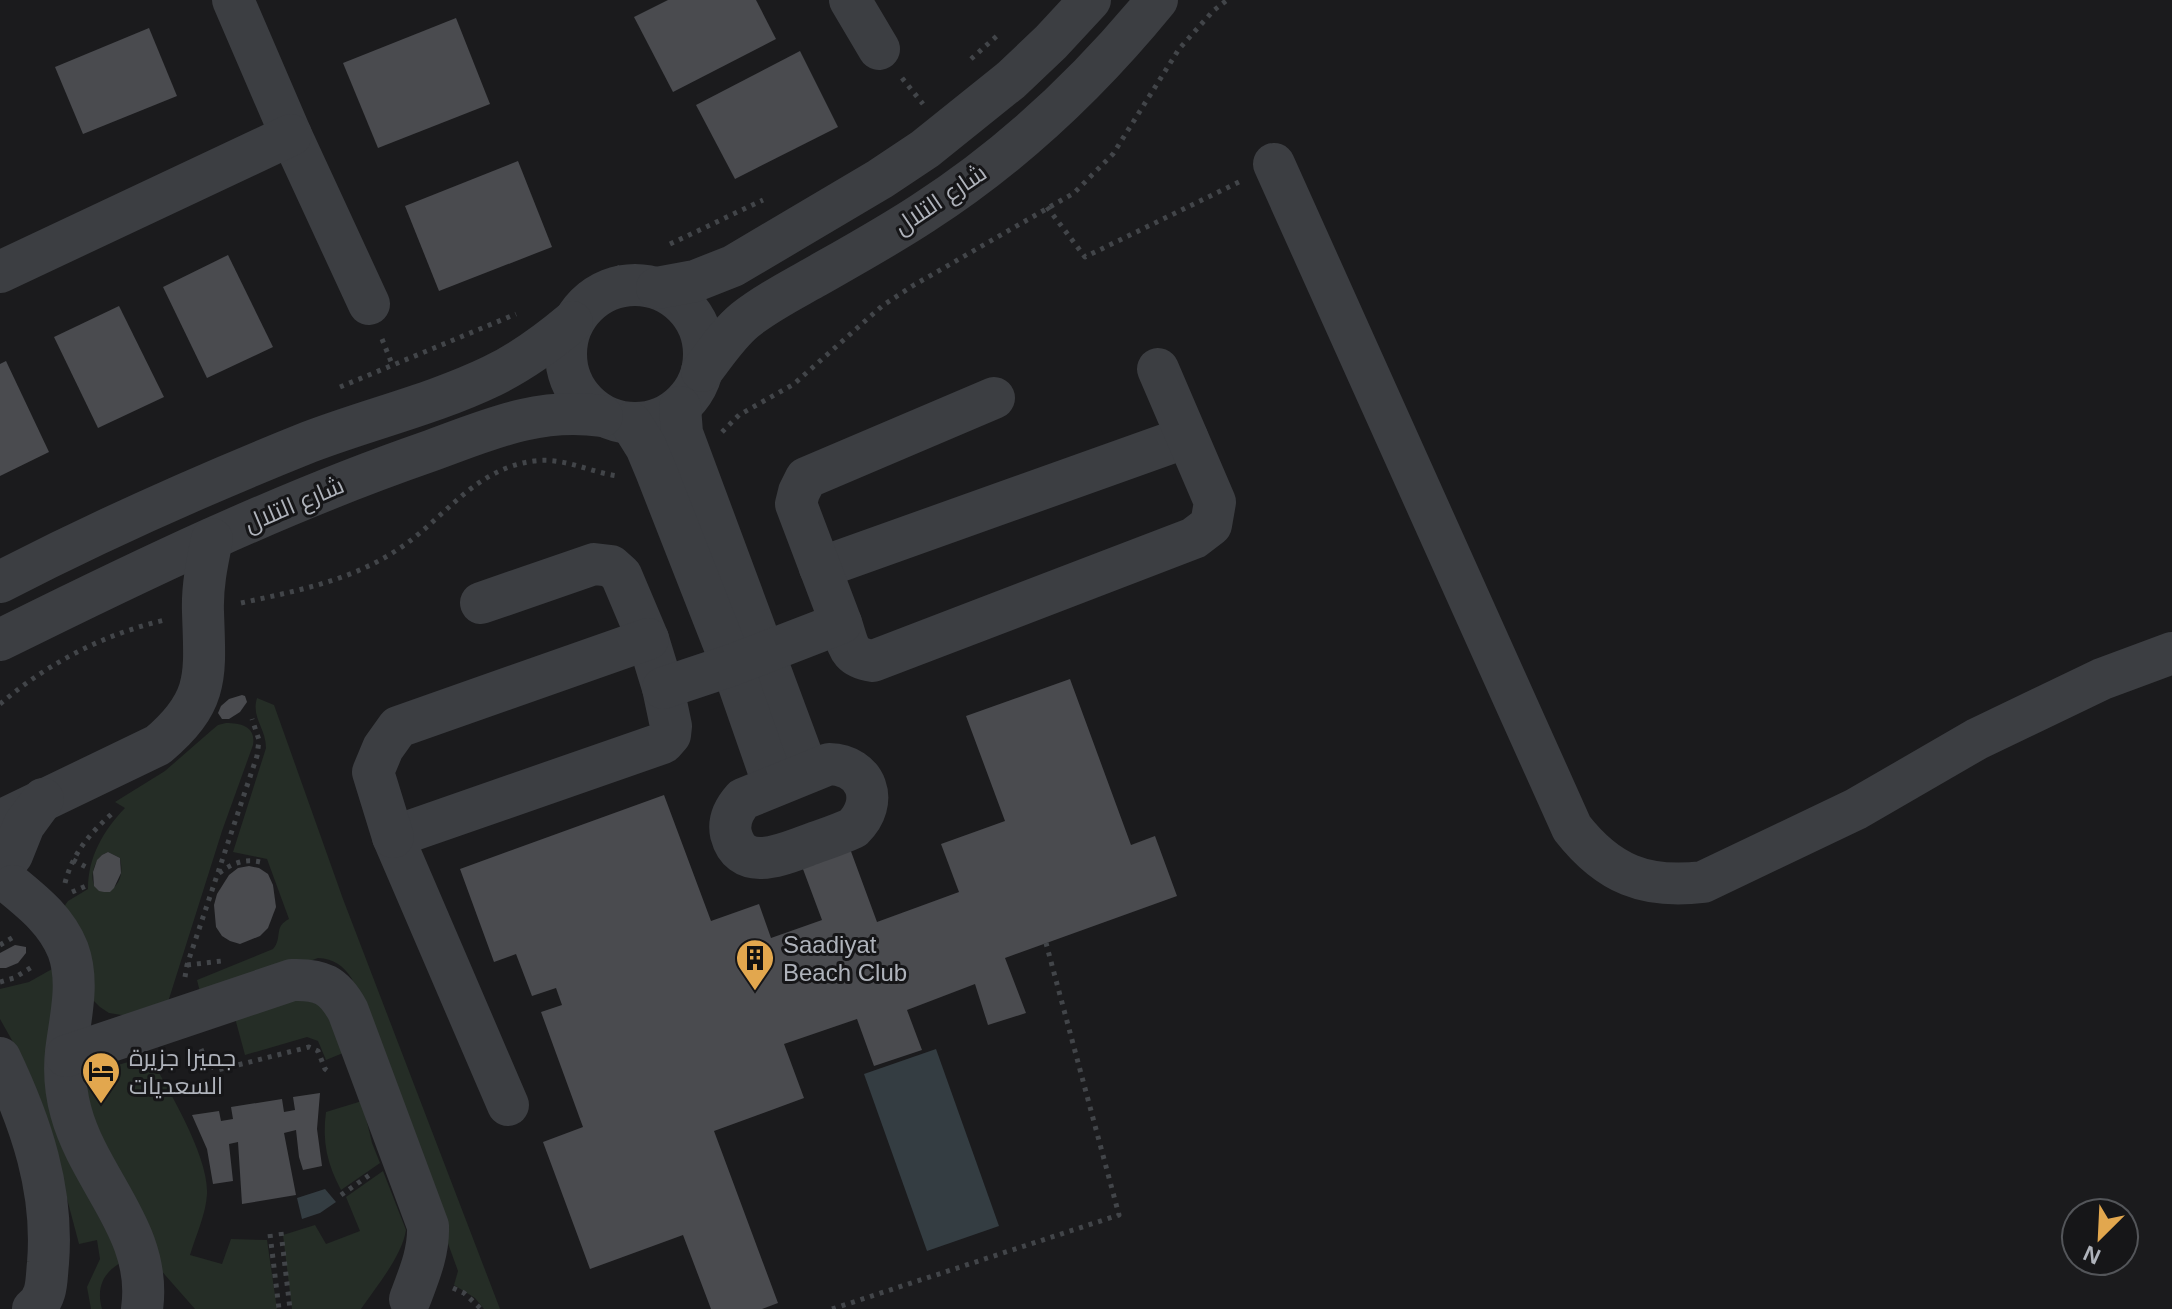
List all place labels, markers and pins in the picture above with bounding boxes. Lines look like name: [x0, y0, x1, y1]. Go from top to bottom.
place label: Saadiyat Beach Club: [783, 931, 907, 986]
building icon: Saadiyat Beach Club: [734, 937, 776, 992]
place label: جميرا جزيرة السعديات: [129, 1044, 236, 1099]
hotel icon: جميرا جزيرة السعديات: [80, 1050, 122, 1105]

